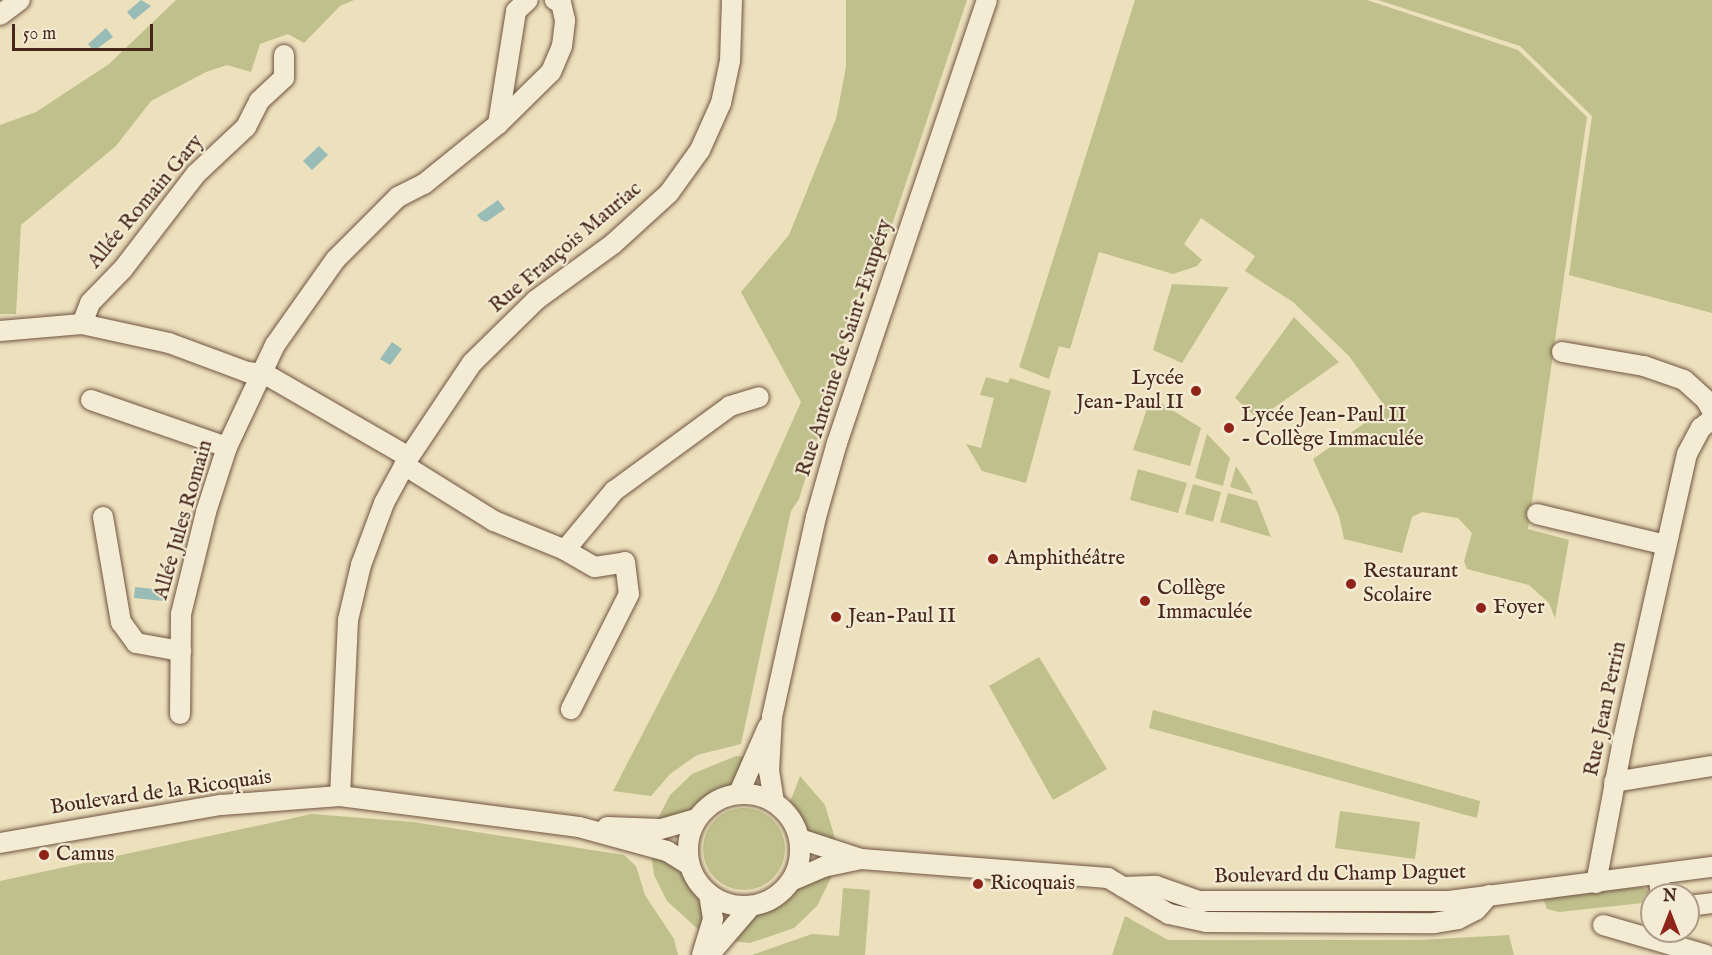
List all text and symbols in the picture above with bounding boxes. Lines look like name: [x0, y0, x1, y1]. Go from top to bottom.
scale bar: [15, 12, 156, 50]
text: 50 m: [23, 23, 56, 46]
street label: Allée Romain Gary: [83, 130, 209, 274]
street label: Rue François Mauriac: [485, 177, 647, 319]
street label: Rue Antoine de Saint-Exupéry: [791, 216, 899, 480]
place label: Lycée Jean-Paul II: [1076, 366, 1184, 416]
marker: Lycée Jean-Paul II: [1189, 384, 1203, 398]
place label: Lycée Jean-Paul II - Collège Immaculée: [1241, 403, 1424, 453]
marker: Lycée Jean-Paul II - Collège Immaculée: [1222, 421, 1236, 435]
street label: Allée Jules Romain: [149, 437, 219, 603]
place label: Amphithéâtre: [1005, 546, 1125, 572]
marker: Amphithéâtre: [986, 552, 1000, 566]
place label: Restaurant Scolaire: [1363, 559, 1458, 609]
place label: Collège Immaculée: [1157, 576, 1252, 626]
marker: Restaurant Scolaire: [1344, 577, 1358, 591]
marker: Collège Immaculée: [1138, 594, 1152, 608]
place label: Foyer: [1493, 595, 1545, 621]
marker: Foyer: [1474, 601, 1488, 615]
place label: Jean-Paul II: [848, 604, 956, 630]
marker: Jean-Paul II: [829, 610, 843, 624]
street label: Rue Jean Perrin: [1579, 639, 1633, 779]
street label: Boulevard de la Ricoquais: [49, 765, 273, 821]
place label: Camus: [56, 842, 114, 868]
marker: Camus: [37, 848, 51, 862]
street label: Boulevard du Champ Daguet: [1214, 860, 1466, 890]
place label: Ricoquais: [990, 871, 1075, 897]
marker: Ricoquais: [971, 877, 985, 891]
north arrow: [1640, 883, 1700, 943]
text: N: [1663, 887, 1677, 907]

